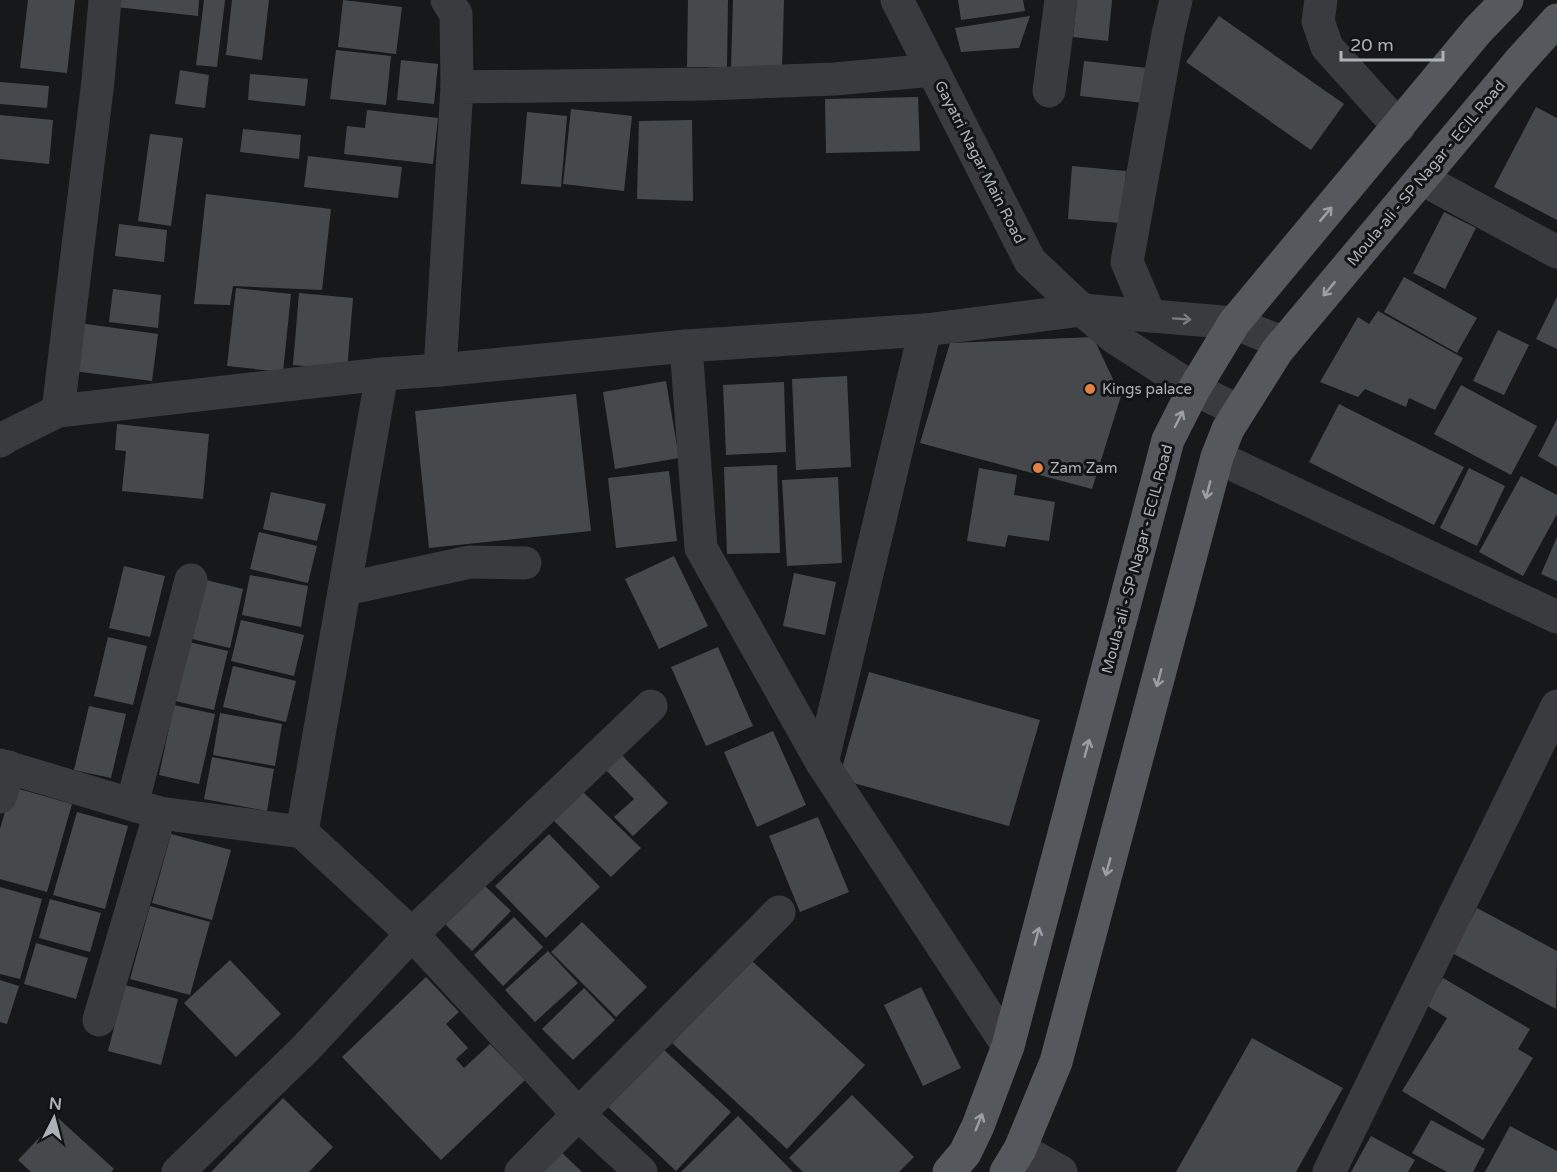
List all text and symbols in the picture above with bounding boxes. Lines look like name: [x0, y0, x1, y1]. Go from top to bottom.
scale bar: [1341, 24, 1443, 62]
text: 20 m: [1350, 34, 1394, 56]
street label: Moula-ali - SP Nagar - ECIL Road: [1343, 77, 1509, 269]
street label: Gayatri Nagar Main Road: [931, 78, 1029, 246]
one-way arrow: [1319, 207, 1333, 222]
one-way arrow: [1322, 281, 1336, 296]
one-way arrow: [1171, 314, 1191, 325]
place label: Kings palace: [1102, 380, 1192, 398]
marker: Kings palace: [1083, 382, 1097, 396]
one-way arrow: [1173, 411, 1185, 428]
street label: Moula-ali - SP Nagar - ECIL Road: [1098, 443, 1176, 675]
place label: Zam Zam: [1050, 459, 1117, 477]
marker: Zam Zam: [1031, 461, 1045, 475]
one-way arrow: [1202, 480, 1213, 499]
one-way arrow: [1152, 669, 1164, 688]
one-way arrow: [1082, 739, 1093, 758]
one-way arrow: [1102, 857, 1114, 876]
one-way arrow: [1031, 927, 1043, 946]
north arrow: [24, 1088, 84, 1148]
text: N: [48, 1093, 63, 1115]
one-way arrow: [974, 1114, 985, 1132]

